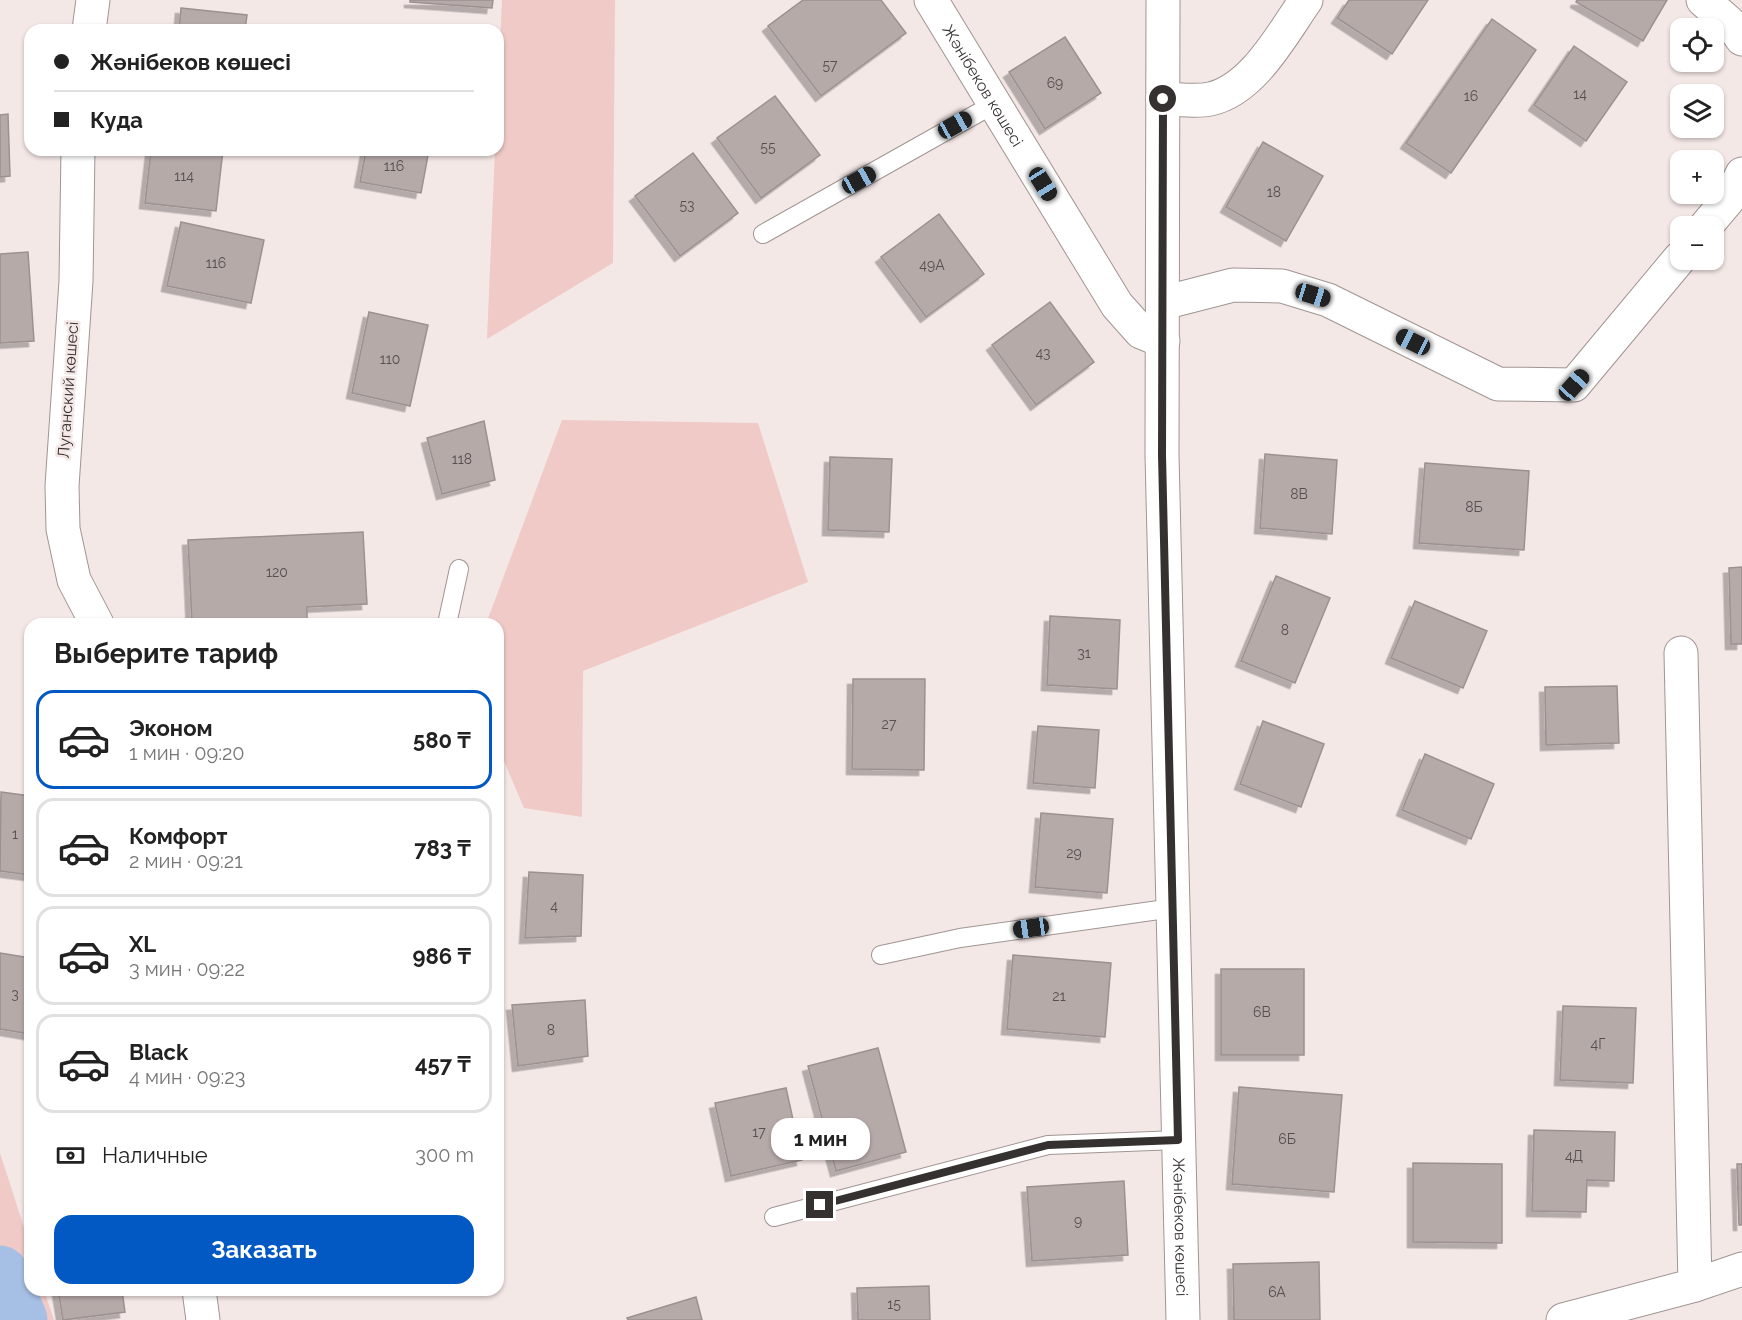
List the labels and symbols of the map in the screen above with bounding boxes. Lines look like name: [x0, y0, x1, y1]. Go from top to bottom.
street label: Жәнібеков көшесі: [939, 21, 1027, 150]
house number: 57: [822, 57, 838, 73]
house number: 69: [1047, 75, 1063, 91]
route start: [1149, 85, 1176, 112]
house number: 14: [1573, 86, 1587, 102]
house number: 16: [1464, 88, 1478, 104]
car: [935, 108, 975, 142]
house number: 55: [760, 139, 776, 155]
house number: 116: [384, 158, 404, 174]
car: [839, 163, 879, 197]
car: [1026, 164, 1060, 204]
house number: 114: [174, 168, 194, 184]
house number: 18: [1267, 184, 1281, 200]
house number: 53: [679, 197, 695, 213]
house number: 116: [206, 255, 226, 271]
house number: 49А: [919, 257, 945, 273]
car: [1293, 281, 1333, 309]
street label: Луганский көшесі: [54, 321, 82, 459]
car: [1393, 326, 1433, 358]
house number: 43: [1035, 345, 1051, 361]
house number: 110: [380, 351, 400, 367]
car: [1555, 366, 1593, 404]
house number: 118: [452, 451, 472, 467]
house number: 8В: [1290, 486, 1308, 502]
house number: 8Б: [1465, 499, 1483, 515]
house number: 120: [266, 564, 288, 580]
house number: 8: [1281, 622, 1289, 638]
house number: 31: [1077, 645, 1091, 661]
house number: 27: [882, 716, 897, 732]
house number: 1: [12, 826, 18, 842]
house number: 29: [1066, 845, 1082, 861]
house number: 4: [550, 898, 558, 914]
car: [1012, 917, 1050, 939]
house number: 3: [11, 986, 19, 1002]
house number: 21: [1052, 988, 1066, 1004]
house number: 6В: [1253, 1004, 1271, 1020]
house number: 8: [547, 1022, 555, 1038]
house number: 4Г: [1591, 1036, 1605, 1052]
callout: 1 мин: [770, 1118, 870, 1160]
house number: 17: [752, 1124, 766, 1140]
house number: 6Б: [1278, 1131, 1296, 1147]
house number: 4Д: [1565, 1148, 1583, 1164]
street label: Жәнібеков көшесі: [1170, 1157, 1192, 1297]
route end: [806, 1191, 833, 1218]
house number: 9: [1074, 1213, 1082, 1229]
house number: 6А: [1268, 1284, 1286, 1300]
house number: 15: [887, 1296, 901, 1312]

